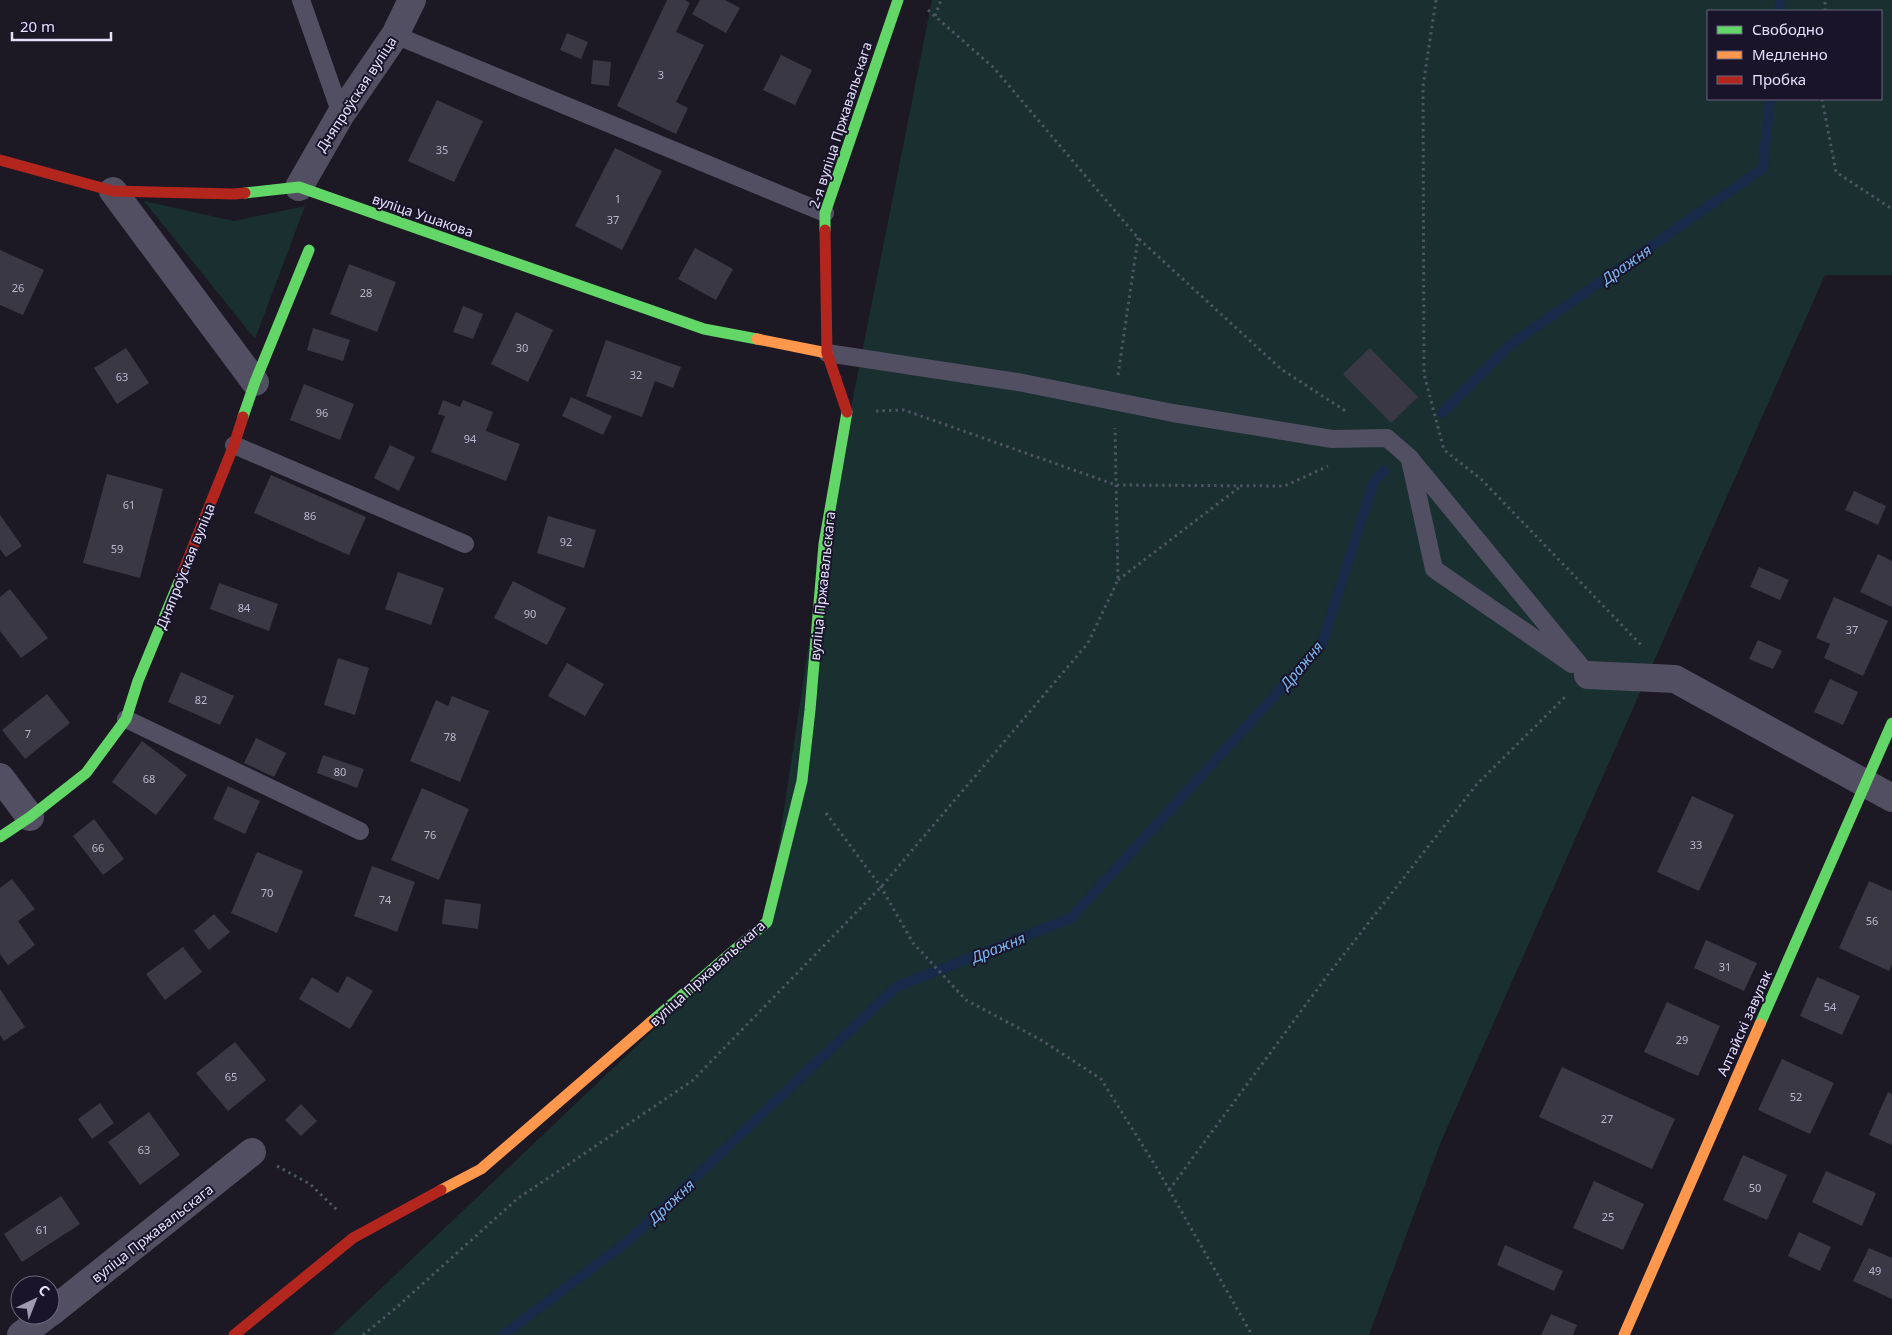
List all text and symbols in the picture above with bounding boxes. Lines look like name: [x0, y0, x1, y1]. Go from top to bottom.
scale bar: [12, 10, 111, 42]
legend: [1707, 10, 1882, 100]
text: 20 m: [20, 16, 55, 36]
text: Свободно: [1752, 19, 1824, 39]
street label: Дняпроўская вуліца: [311, 32, 401, 156]
street label: 2-я вуліца Пржавальскага: [804, 39, 876, 211]
text: Медленно: [1752, 44, 1828, 64]
house number: 3: [658, 67, 664, 82]
text: Пробка: [1752, 69, 1806, 89]
house number: 35: [436, 142, 448, 157]
street label: вуліца Ушакова: [370, 189, 476, 241]
house number: 1: [615, 191, 621, 206]
house number: 37: [607, 212, 619, 227]
water label: Дражня: [1595, 239, 1655, 290]
house number: 26: [12, 280, 24, 295]
house number: 28: [360, 285, 372, 300]
house number: 30: [516, 340, 528, 355]
house number: 32: [630, 367, 642, 382]
house number: 63: [116, 369, 128, 384]
house number: 96: [316, 405, 328, 420]
house number: 94: [464, 431, 477, 446]
house number: 61: [123, 497, 135, 512]
street label: Дняпроўская вуліца: [151, 500, 219, 632]
house number: 86: [304, 508, 316, 523]
street label: вуліца Пржавальскага: [805, 510, 839, 662]
house number: 92: [560, 534, 572, 549]
house number: 59: [111, 541, 123, 556]
house number: 84: [238, 600, 251, 615]
house number: 90: [524, 606, 536, 621]
house number: 37: [1846, 622, 1858, 637]
water label: Дражня: [1274, 637, 1327, 695]
house number: 82: [195, 692, 207, 707]
house number: 7: [25, 726, 31, 741]
house number: 78: [444, 729, 456, 744]
house number: 80: [334, 764, 346, 779]
house number: 68: [143, 771, 155, 786]
house number: 76: [424, 827, 436, 842]
house number: 33: [1690, 837, 1702, 852]
house number: 66: [92, 840, 104, 855]
house number: 70: [261, 885, 273, 900]
house number: 74: [379, 892, 392, 907]
house number: 56: [1866, 913, 1878, 928]
street label: вуліца Пржавальскага: [645, 916, 769, 1030]
water label: Дражня: [966, 927, 1028, 968]
house number: 31: [1719, 959, 1731, 974]
street label: Алтайскі завулак: [1712, 967, 1776, 1079]
house number: 54: [1824, 999, 1837, 1014]
house number: 29: [1676, 1032, 1688, 1047]
house number: 65: [225, 1069, 237, 1084]
house number: 52: [1790, 1089, 1802, 1104]
house number: 27: [1601, 1111, 1613, 1126]
house number: 63: [138, 1142, 150, 1157]
water label: Дражня: [642, 1174, 699, 1229]
street label: вуліца Пржавальскага: [87, 1179, 217, 1287]
house number: 50: [1749, 1180, 1761, 1195]
house number: 25: [1602, 1209, 1614, 1224]
house number: 61: [36, 1222, 48, 1237]
house number: 49: [1869, 1263, 1881, 1278]
north arrow: [10, 1275, 60, 1325]
text: С: [34, 1280, 54, 1300]

